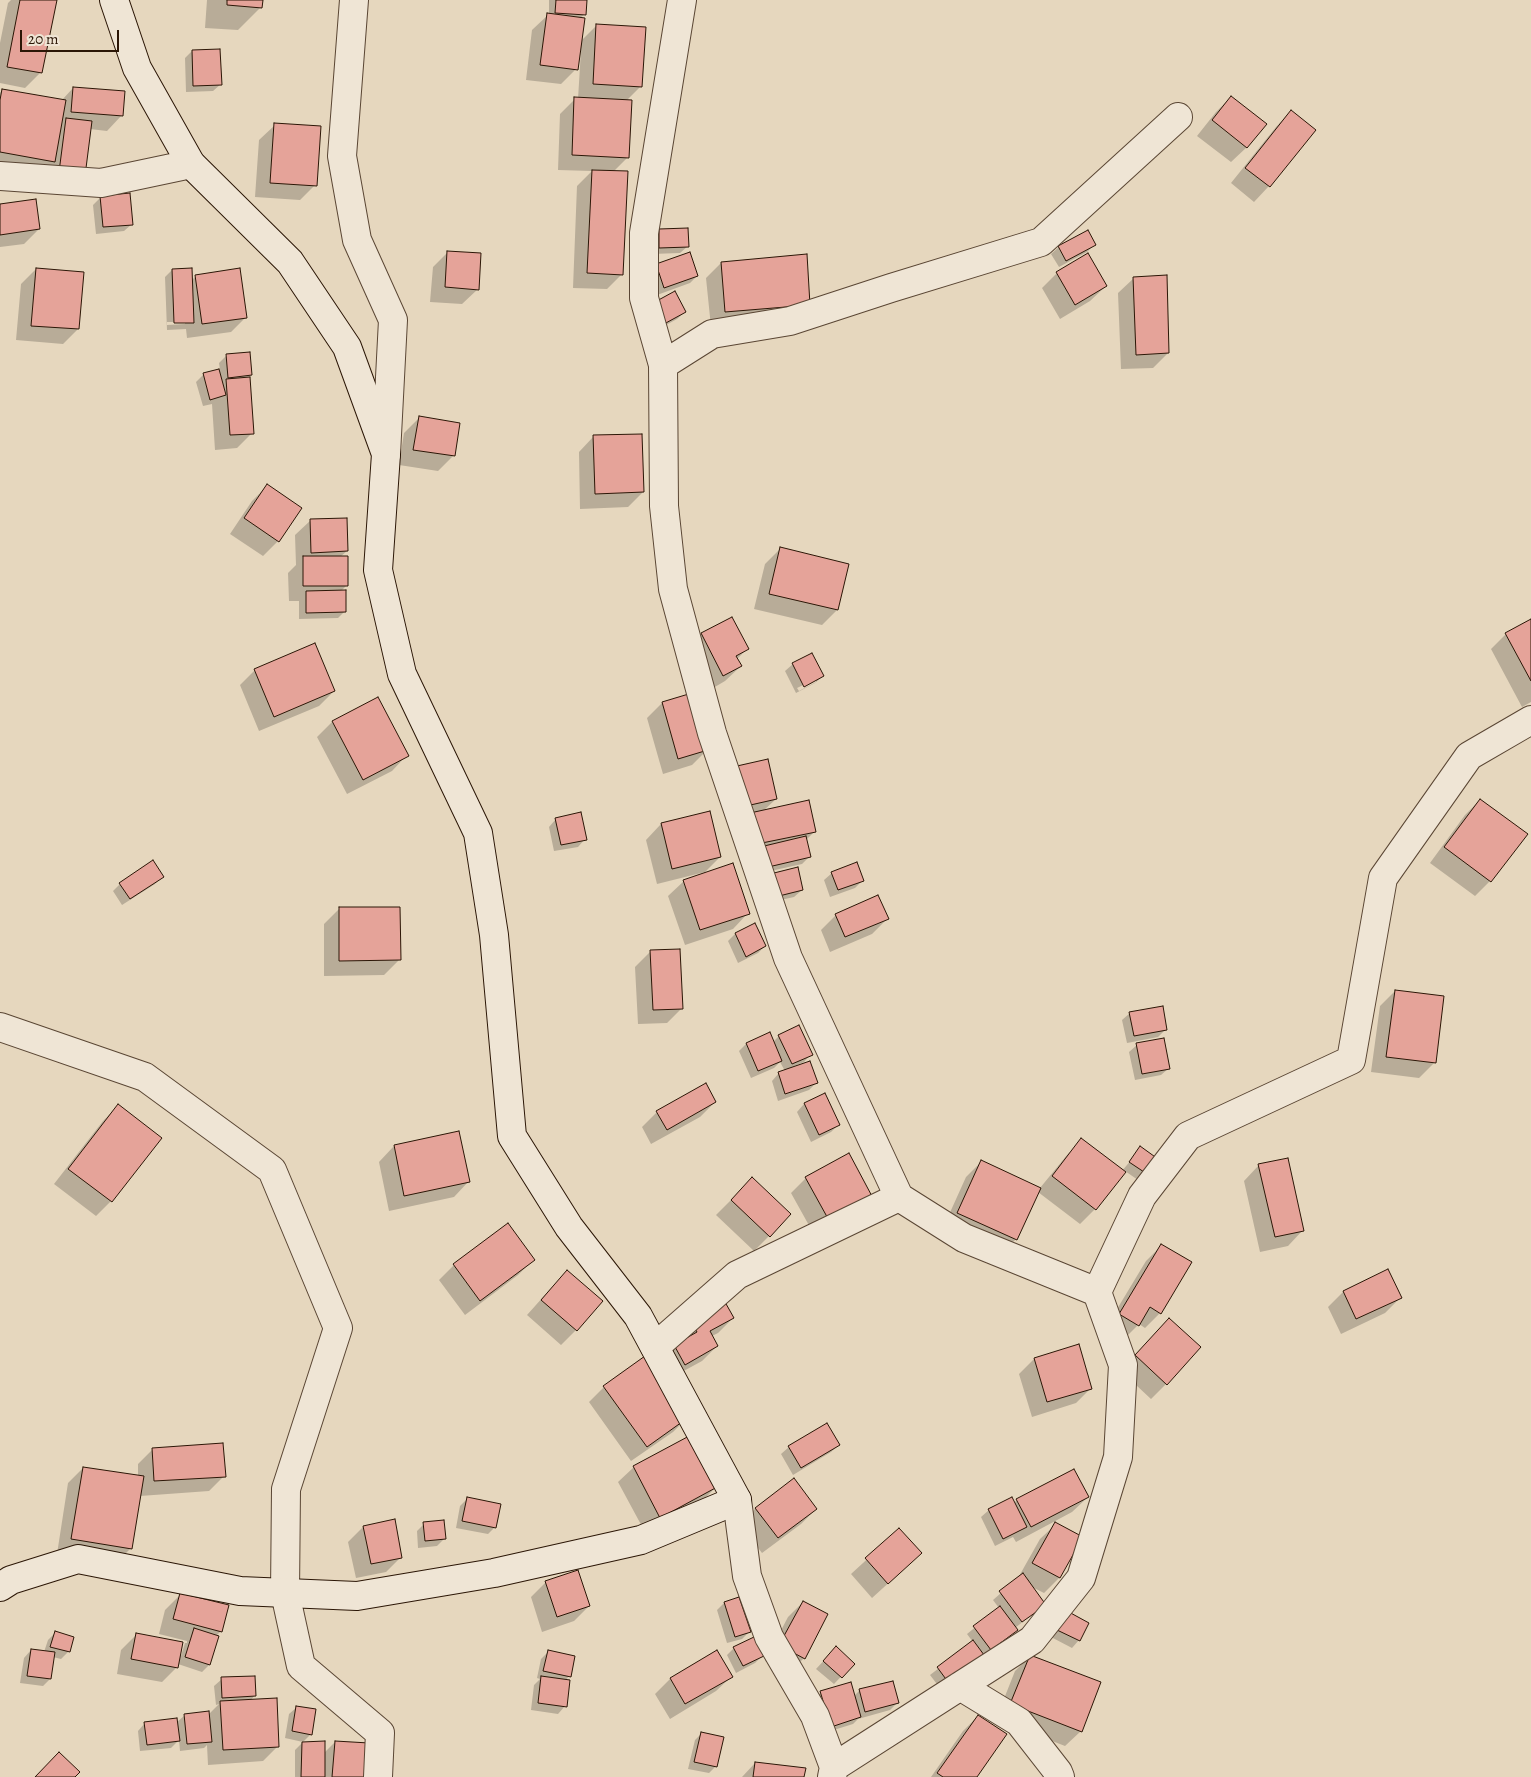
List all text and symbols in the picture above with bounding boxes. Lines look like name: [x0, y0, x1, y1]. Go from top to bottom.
scale bar: [22, 20, 121, 52]
text: 20 m: [28, 29, 59, 49]

